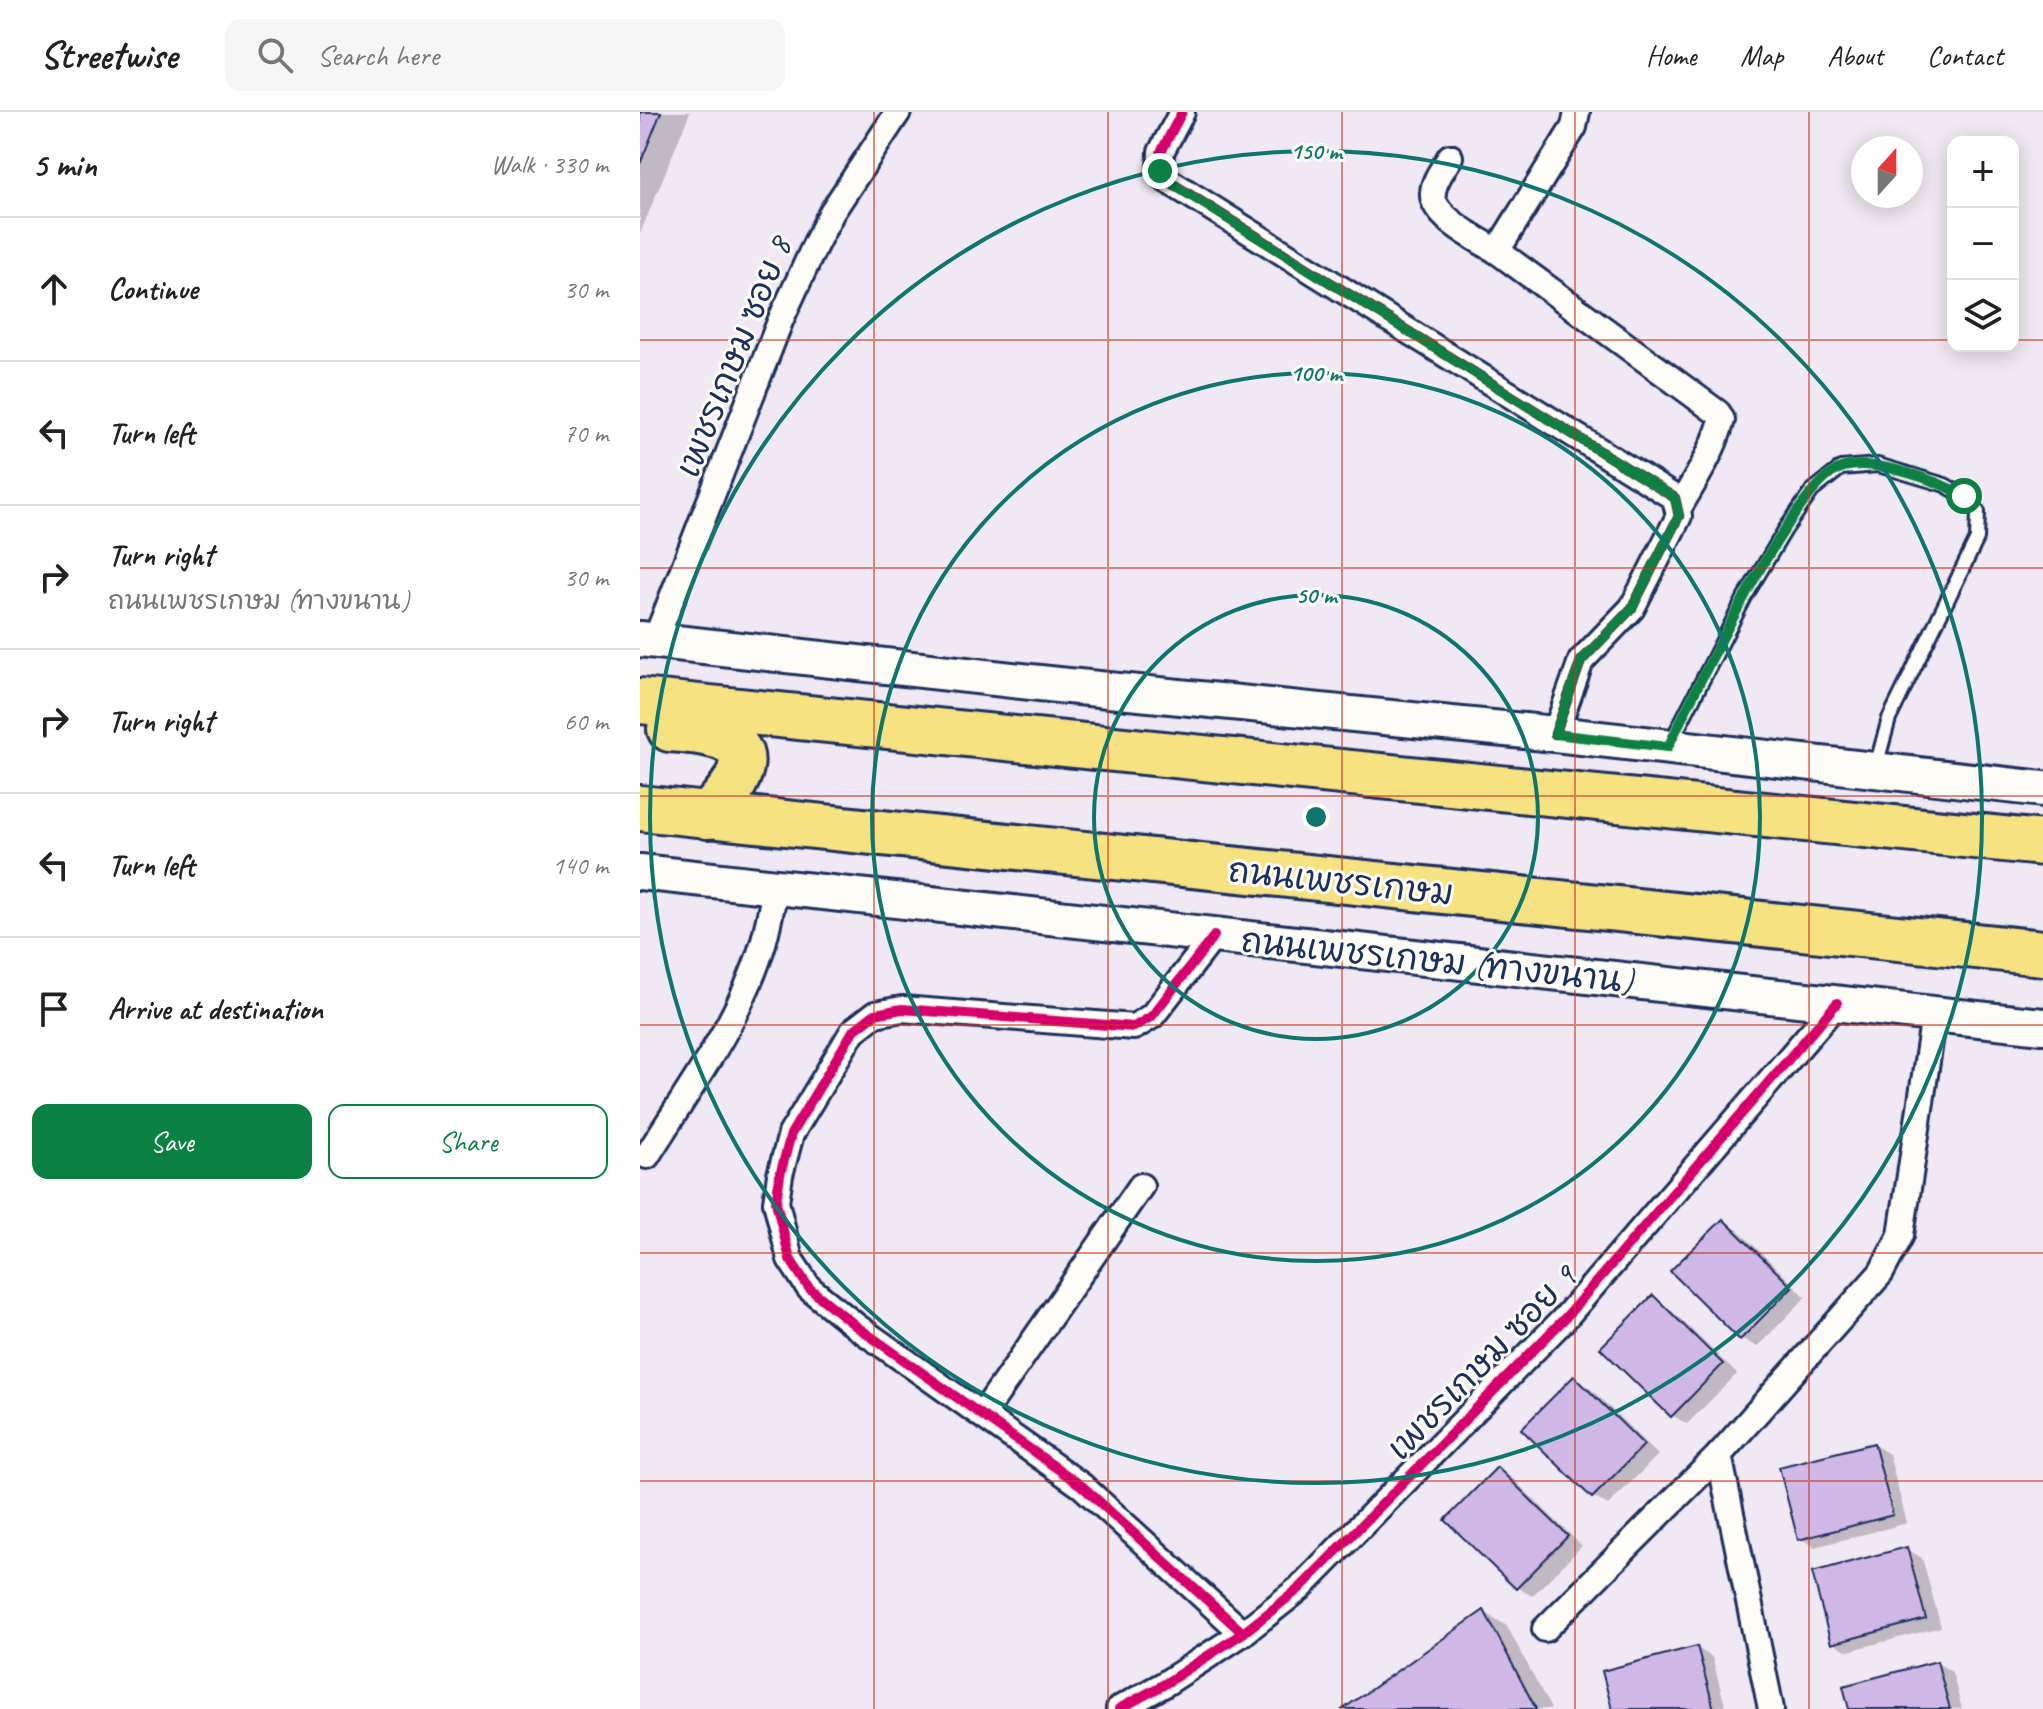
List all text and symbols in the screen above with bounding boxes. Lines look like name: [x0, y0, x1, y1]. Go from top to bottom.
search box: [225, 19, 785, 91]
text: Streetwise: [40, 32, 177, 79]
icon: search: [253, 33, 297, 77]
text: Search here: [317, 36, 439, 74]
text: Home: [1646, 38, 1696, 73]
text: Map: [1740, 38, 1783, 73]
text: About: [1827, 38, 1883, 73]
text: Contact: [1927, 38, 2003, 73]
text: 150 m: [1290, 136, 1344, 166]
north arrow: [1851, 136, 1923, 208]
map controls: [1947, 136, 2019, 352]
button: +: [1947, 136, 2019, 208]
text: 5 min: [32, 143, 97, 186]
text: Walk · 330 m: [491, 148, 608, 181]
route end: [1142, 153, 1178, 189]
button: −: [1947, 208, 2019, 280]
street label: เพชรเกษม ซอย 8: [666, 228, 802, 483]
icon: ahead: [32, 267, 76, 311]
text: Continue: [108, 270, 198, 308]
text: 30 m: [564, 273, 608, 306]
button: layers: [1947, 280, 2019, 352]
text: 100 m: [1290, 358, 1344, 388]
icon: left: [32, 411, 76, 455]
text: Turn left: [108, 414, 195, 452]
text: 70 m: [564, 417, 608, 450]
route start: [1946, 478, 1982, 514]
text: Turn right: [108, 536, 213, 574]
icon: right: [32, 555, 76, 599]
text: 30 m: [564, 561, 608, 594]
text: 50 m: [1296, 580, 1339, 610]
text: ถนนเพชรเกษม (ทางขนาน): [108, 584, 409, 617]
icon: right: [32, 699, 76, 743]
text: Turn right: [108, 702, 213, 740]
text: 60 m: [564, 705, 608, 738]
centre of rings: [1302, 803, 1330, 831]
icon: left: [32, 843, 76, 887]
text: Turn left: [108, 846, 195, 884]
street label: ถนนเพชรเกษม: [1226, 848, 1456, 915]
text: 140 m: [552, 849, 608, 882]
street label: ถนนเพชรเกษม (ทางขนาน): [1239, 919, 1637, 1003]
icon: arrive: [32, 987, 76, 1031]
text: Arrive at destination: [108, 990, 323, 1028]
button: Save: [32, 1104, 312, 1179]
button: Share: [328, 1104, 608, 1179]
street label: เพชรเกษม ซอย 9: [1377, 1254, 1587, 1469]

